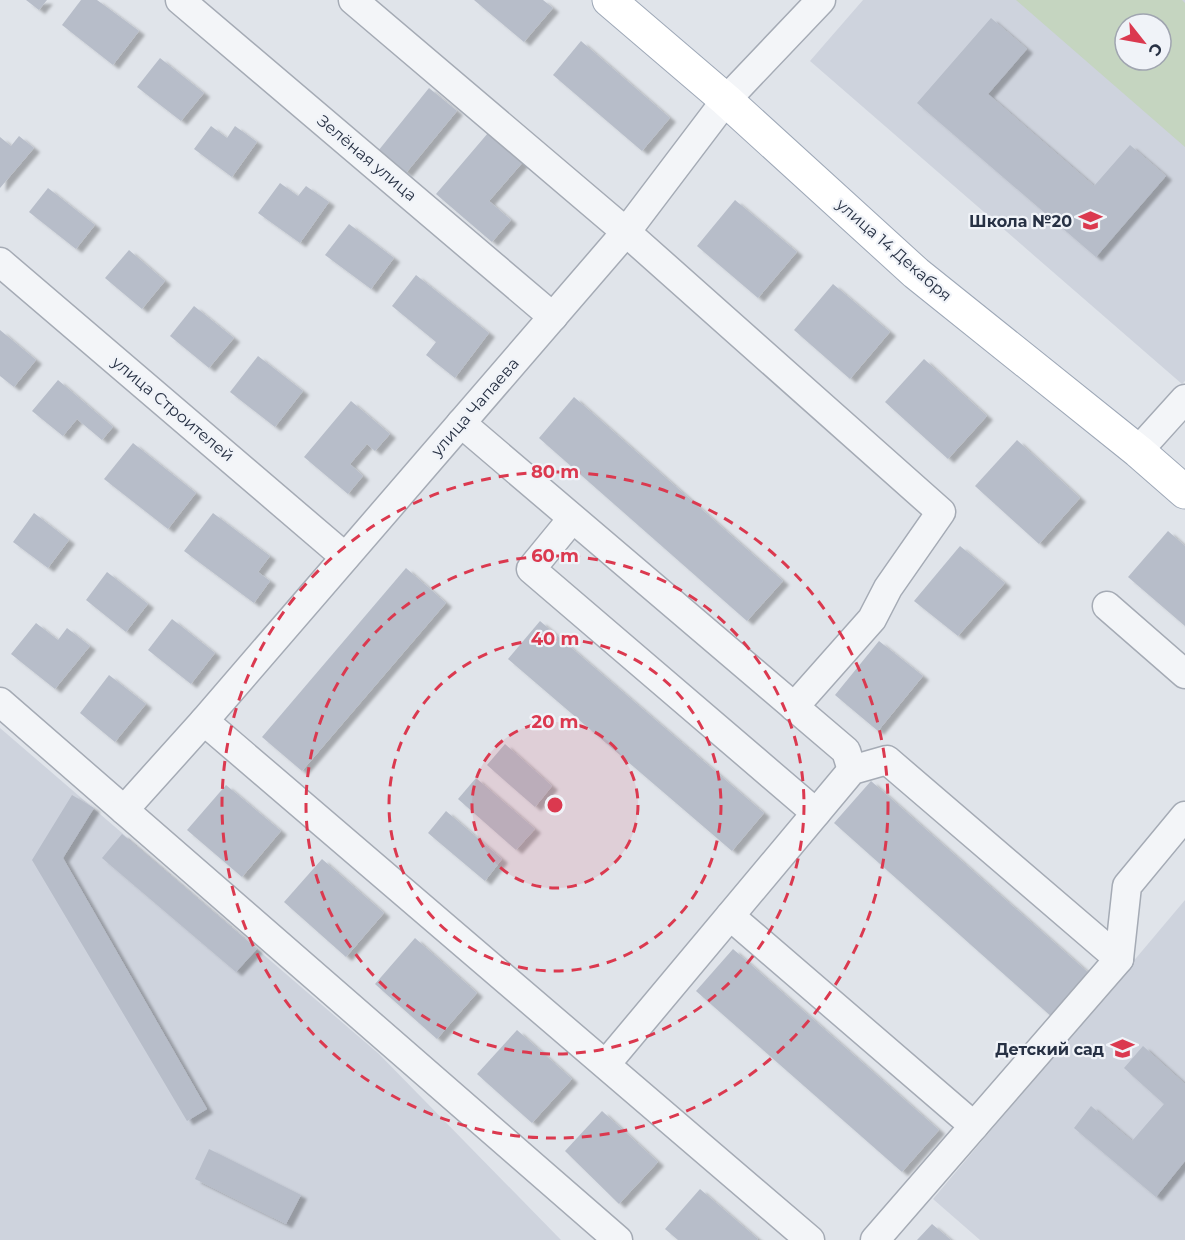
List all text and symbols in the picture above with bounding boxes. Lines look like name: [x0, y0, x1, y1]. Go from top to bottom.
north arrow: [1113, 12, 1173, 72]
text: С: [1144, 40, 1167, 60]
street label: Зелёная улица: [314, 111, 420, 205]
street label: улица 14 Декабря: [832, 194, 955, 305]
school or university icon: Школа №20: [1077, 208, 1103, 234]
place label: Школа №20: [969, 212, 1072, 231]
street label: улица Строителей: [108, 352, 238, 465]
street label: улица Чапаева: [427, 354, 523, 461]
text: 80 m: [531, 461, 579, 483]
text: 60 m: [531, 545, 579, 567]
text: 40 m: [531, 628, 579, 650]
text: 20 m: [532, 711, 578, 733]
centre of rings: [545, 795, 565, 815]
school or university icon: Детский сад: [1109, 1036, 1135, 1062]
place label: Детский сад: [995, 1040, 1104, 1059]

